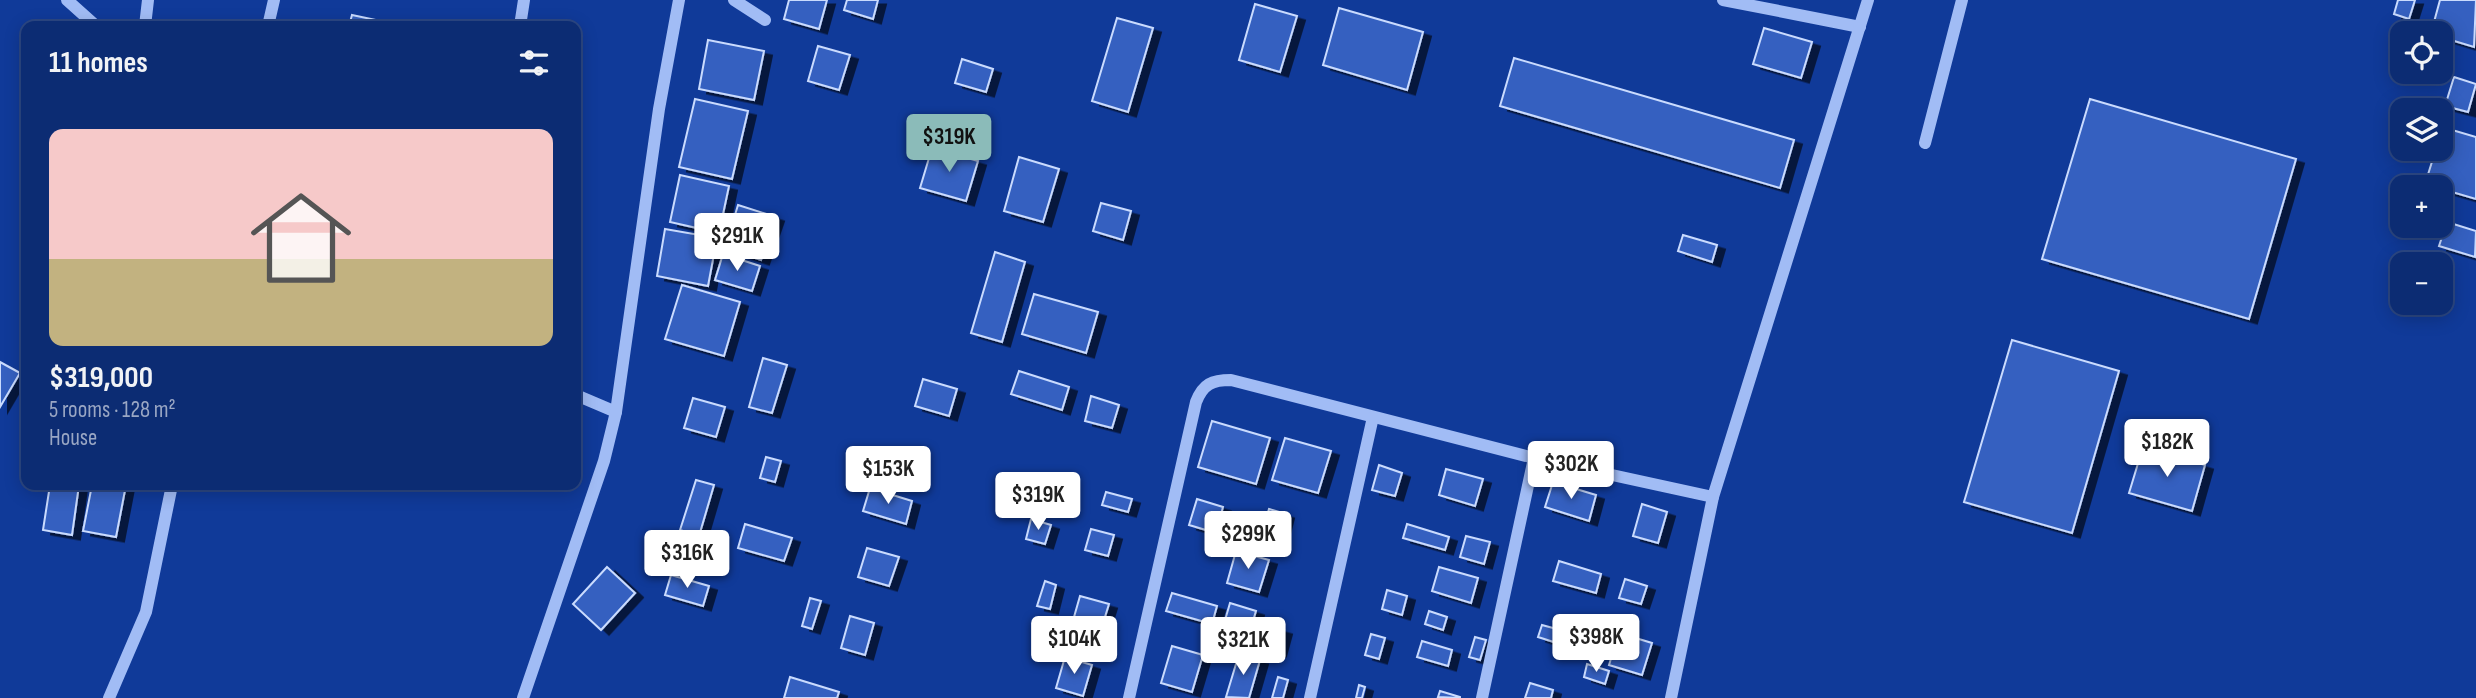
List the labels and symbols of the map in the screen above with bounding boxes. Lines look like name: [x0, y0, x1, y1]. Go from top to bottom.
pin: $319K: [900, 114, 998, 174]
pin: $291K: [688, 214, 786, 273]
pin: $182K: [2118, 420, 2216, 479]
pin: $302K: [1522, 442, 1620, 501]
pin: $153K: [839, 447, 937, 506]
pin: $319K: [989, 472, 1087, 532]
pin: $299K: [1199, 512, 1297, 571]
pin: $316K: [638, 530, 736, 590]
pin: $398K: [1547, 614, 1645, 674]
pin: $104K: [1025, 616, 1123, 676]
pin: $321K: [1194, 618, 1292, 677]

